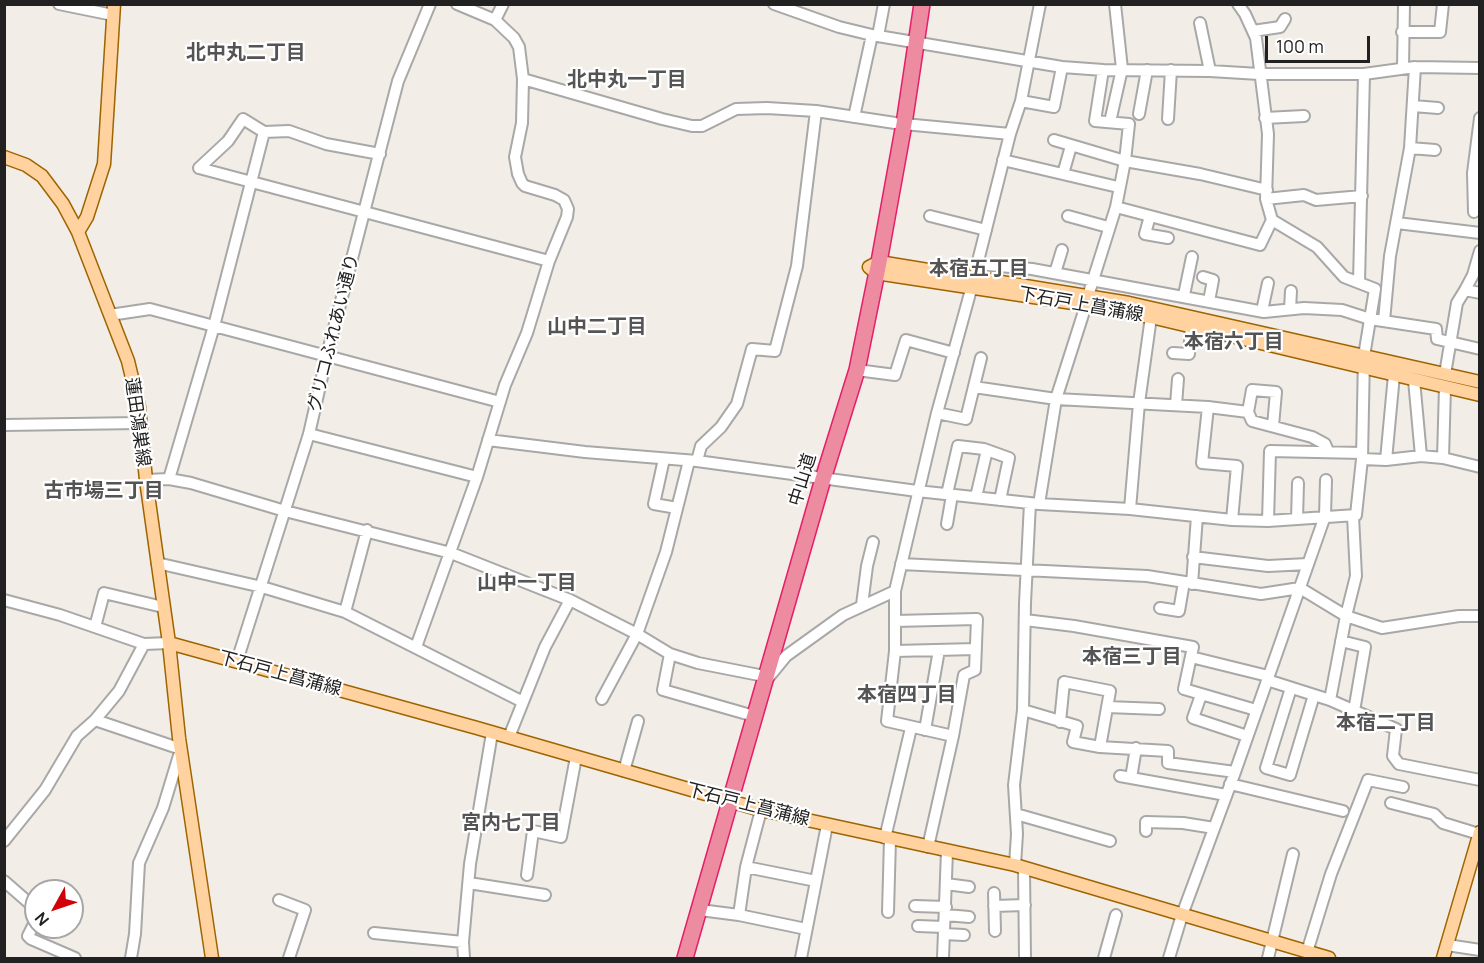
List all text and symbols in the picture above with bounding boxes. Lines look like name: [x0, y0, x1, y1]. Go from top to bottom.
scale bar: [1268, 24, 1373, 62]
text: 100 m: [1276, 34, 1324, 58]
district label: 北中丸二丁目: [186, 41, 306, 65]
district label: 北中丸一丁目: [567, 68, 687, 92]
street label: グリコふれあい通り: [304, 252, 364, 414]
district label: 本宿五丁目: [929, 257, 1029, 281]
street label: 下石戸上菖蒲線: [1017, 283, 1145, 327]
district label: 山中二丁目: [547, 315, 647, 339]
district label: 本宿六丁目: [1184, 330, 1284, 354]
street label: 蓮田鴻巣線: [120, 376, 154, 468]
street label: 中山道: [785, 451, 821, 509]
district label: 古市場三丁目: [44, 479, 164, 503]
district label: 山中一丁目: [477, 571, 577, 595]
district label: 本宿三丁目: [1082, 645, 1182, 669]
street label: 下石戸上菖蒲線: [216, 647, 344, 701]
district label: 本宿四丁目: [857, 683, 957, 707]
district label: 本宿二丁目: [1336, 711, 1436, 735]
street label: 下石戸上菖蒲線: [684, 779, 812, 831]
district label: 宮内七丁目: [461, 811, 561, 835]
north arrow: [24, 879, 84, 939]
text: N: [30, 908, 54, 931]

